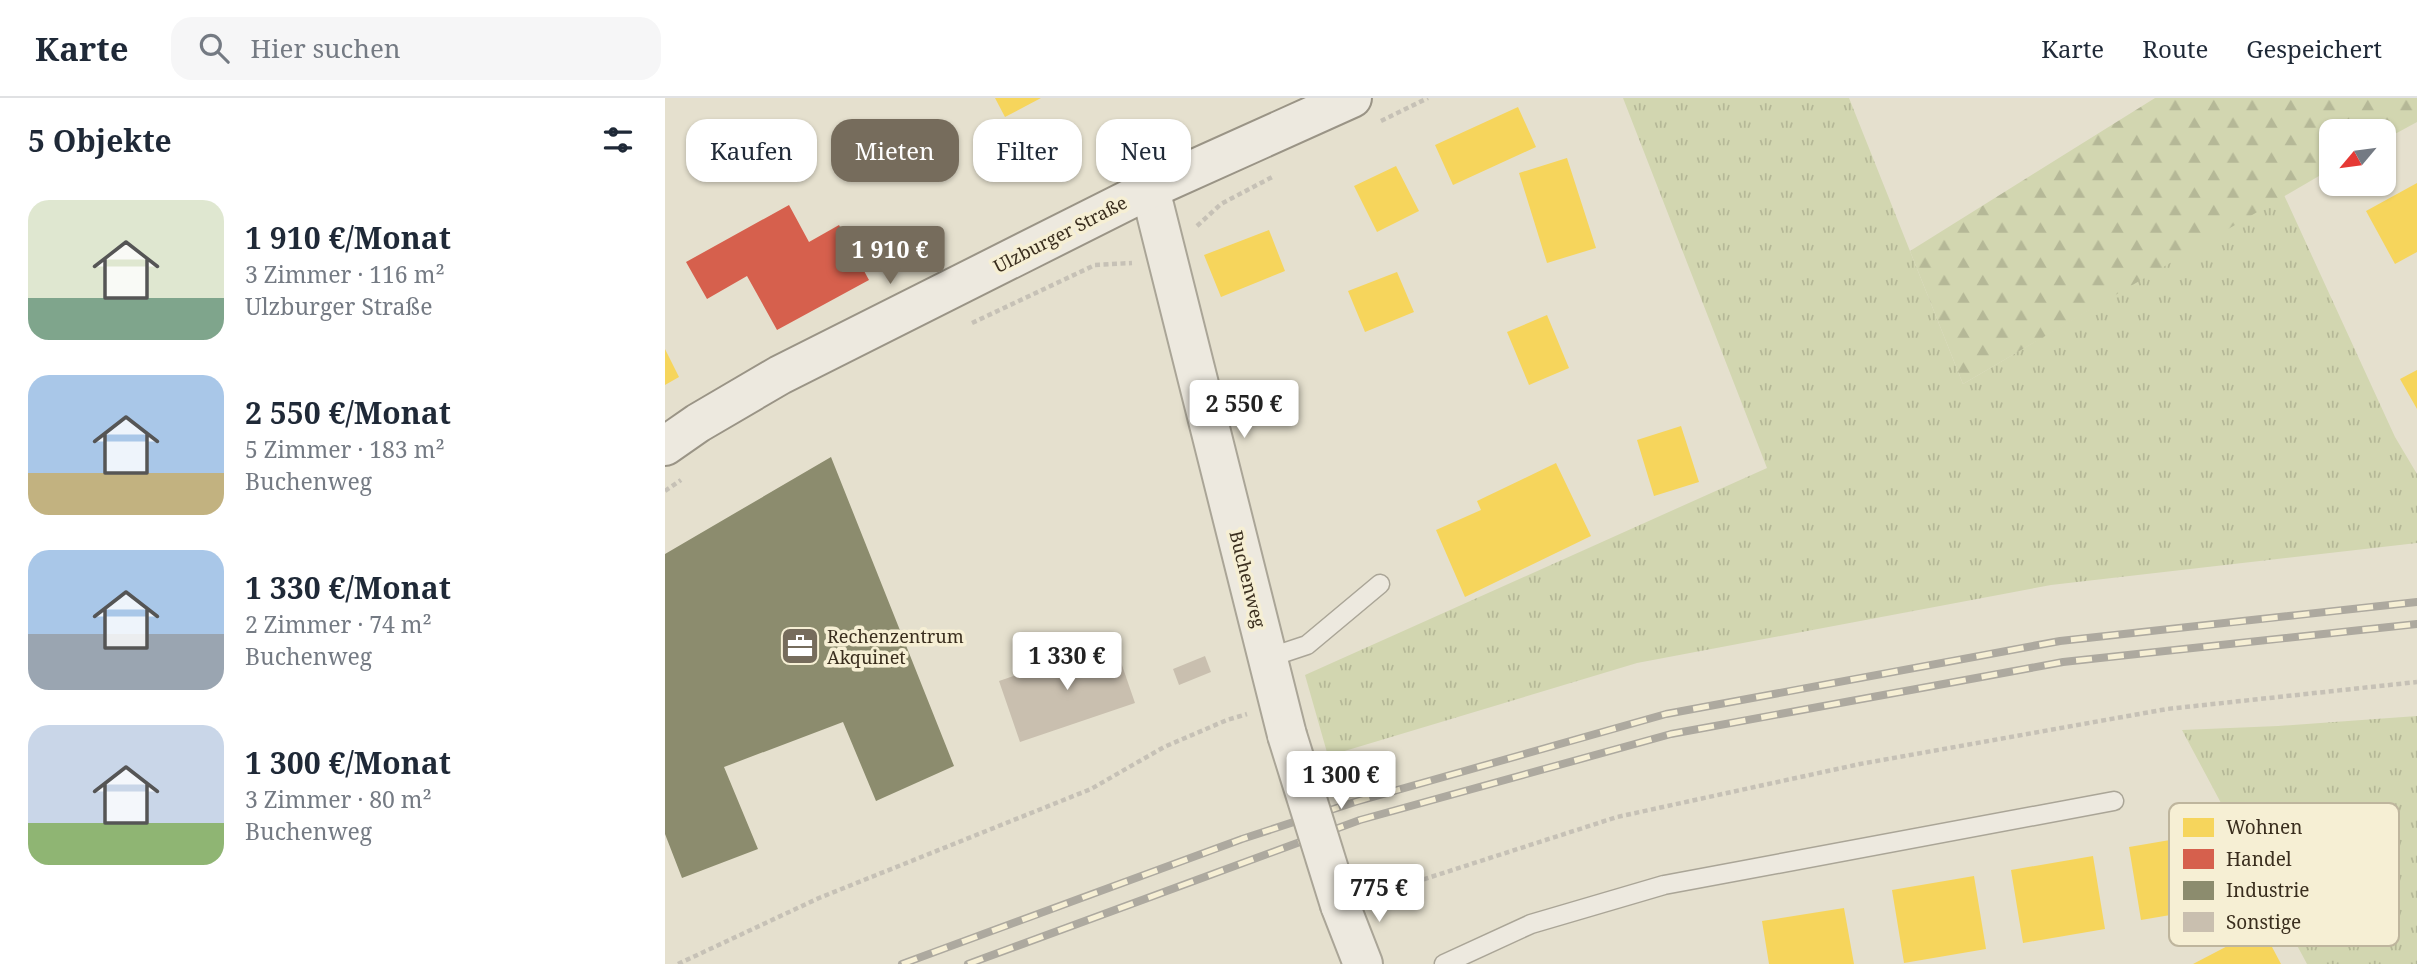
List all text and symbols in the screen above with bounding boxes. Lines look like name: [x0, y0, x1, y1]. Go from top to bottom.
search box: [171, 17, 661, 80]
text: Karte: [35, 26, 129, 71]
icon: search: [195, 29, 233, 67]
text: Hier suchen: [251, 30, 401, 66]
text: Karte: [2041, 32, 2104, 65]
text: Route: [2142, 32, 2208, 65]
text: Gespeichert: [2246, 32, 2382, 65]
chip: Kaufen: [686, 119, 817, 182]
chip: Mieten: [831, 119, 959, 182]
chip: Filter: [973, 119, 1082, 182]
chip: Neu: [1096, 119, 1191, 182]
north arrow: [2319, 119, 2396, 196]
map controls: [2319, 119, 2396, 196]
text: 5 Objekte: [28, 120, 172, 161]
icon: filters: [599, 121, 637, 159]
street label: Ulzburger Straße: [989, 190, 1131, 278]
text: 1 910 €/Monat: [245, 217, 451, 258]
pin: 1 910 €: [825, 226, 955, 286]
icon: home: [84, 228, 168, 312]
text: 1 910 €: [852, 233, 928, 265]
text: 3 Zimmer · 116 m²: [245, 258, 445, 290]
text: Ulzburger Straße: [245, 290, 433, 322]
pin: 2 550 €: [1179, 380, 1309, 440]
text: 2 550 €: [1206, 387, 1282, 419]
text: 2 550 €/Monat: [245, 392, 451, 433]
icon: home: [84, 403, 168, 487]
text: 5 Zimmer · 183 m²: [245, 433, 445, 465]
text: Buchenweg: [245, 465, 372, 497]
street label: Buchenweg: [1224, 528, 1272, 631]
text: 1 330 €/Monat: [245, 567, 451, 608]
icon: home: [84, 578, 168, 662]
text: 2 Zimmer · 74 m²: [245, 608, 432, 640]
place label: Rechenzentrum Akquinet: [827, 624, 964, 669]
office icon: Rechenzentrum Akquinet: [779, 625, 821, 667]
pin: 1 330 €: [1002, 632, 1132, 692]
text: 1 330 €: [1029, 639, 1105, 671]
text: Buchenweg: [245, 640, 372, 672]
text: 1 300 €/Monat: [245, 742, 451, 783]
pin: 1 300 €: [1276, 752, 1406, 811]
icon: home: [84, 753, 168, 837]
text: 1 300 €: [1303, 758, 1379, 790]
text: 3 Zimmer · 80 m²: [245, 783, 432, 815]
legend: [2169, 803, 2399, 946]
text: Wohnen: [2226, 814, 2302, 840]
text: Buchenweg: [245, 815, 372, 847]
text: Handel: [2226, 846, 2292, 872]
pin: 775 €: [1330, 864, 1428, 924]
text: 775 €: [1350, 871, 1408, 903]
text: Industrie: [2226, 877, 2309, 903]
text: Sonstige: [2226, 909, 2301, 935]

